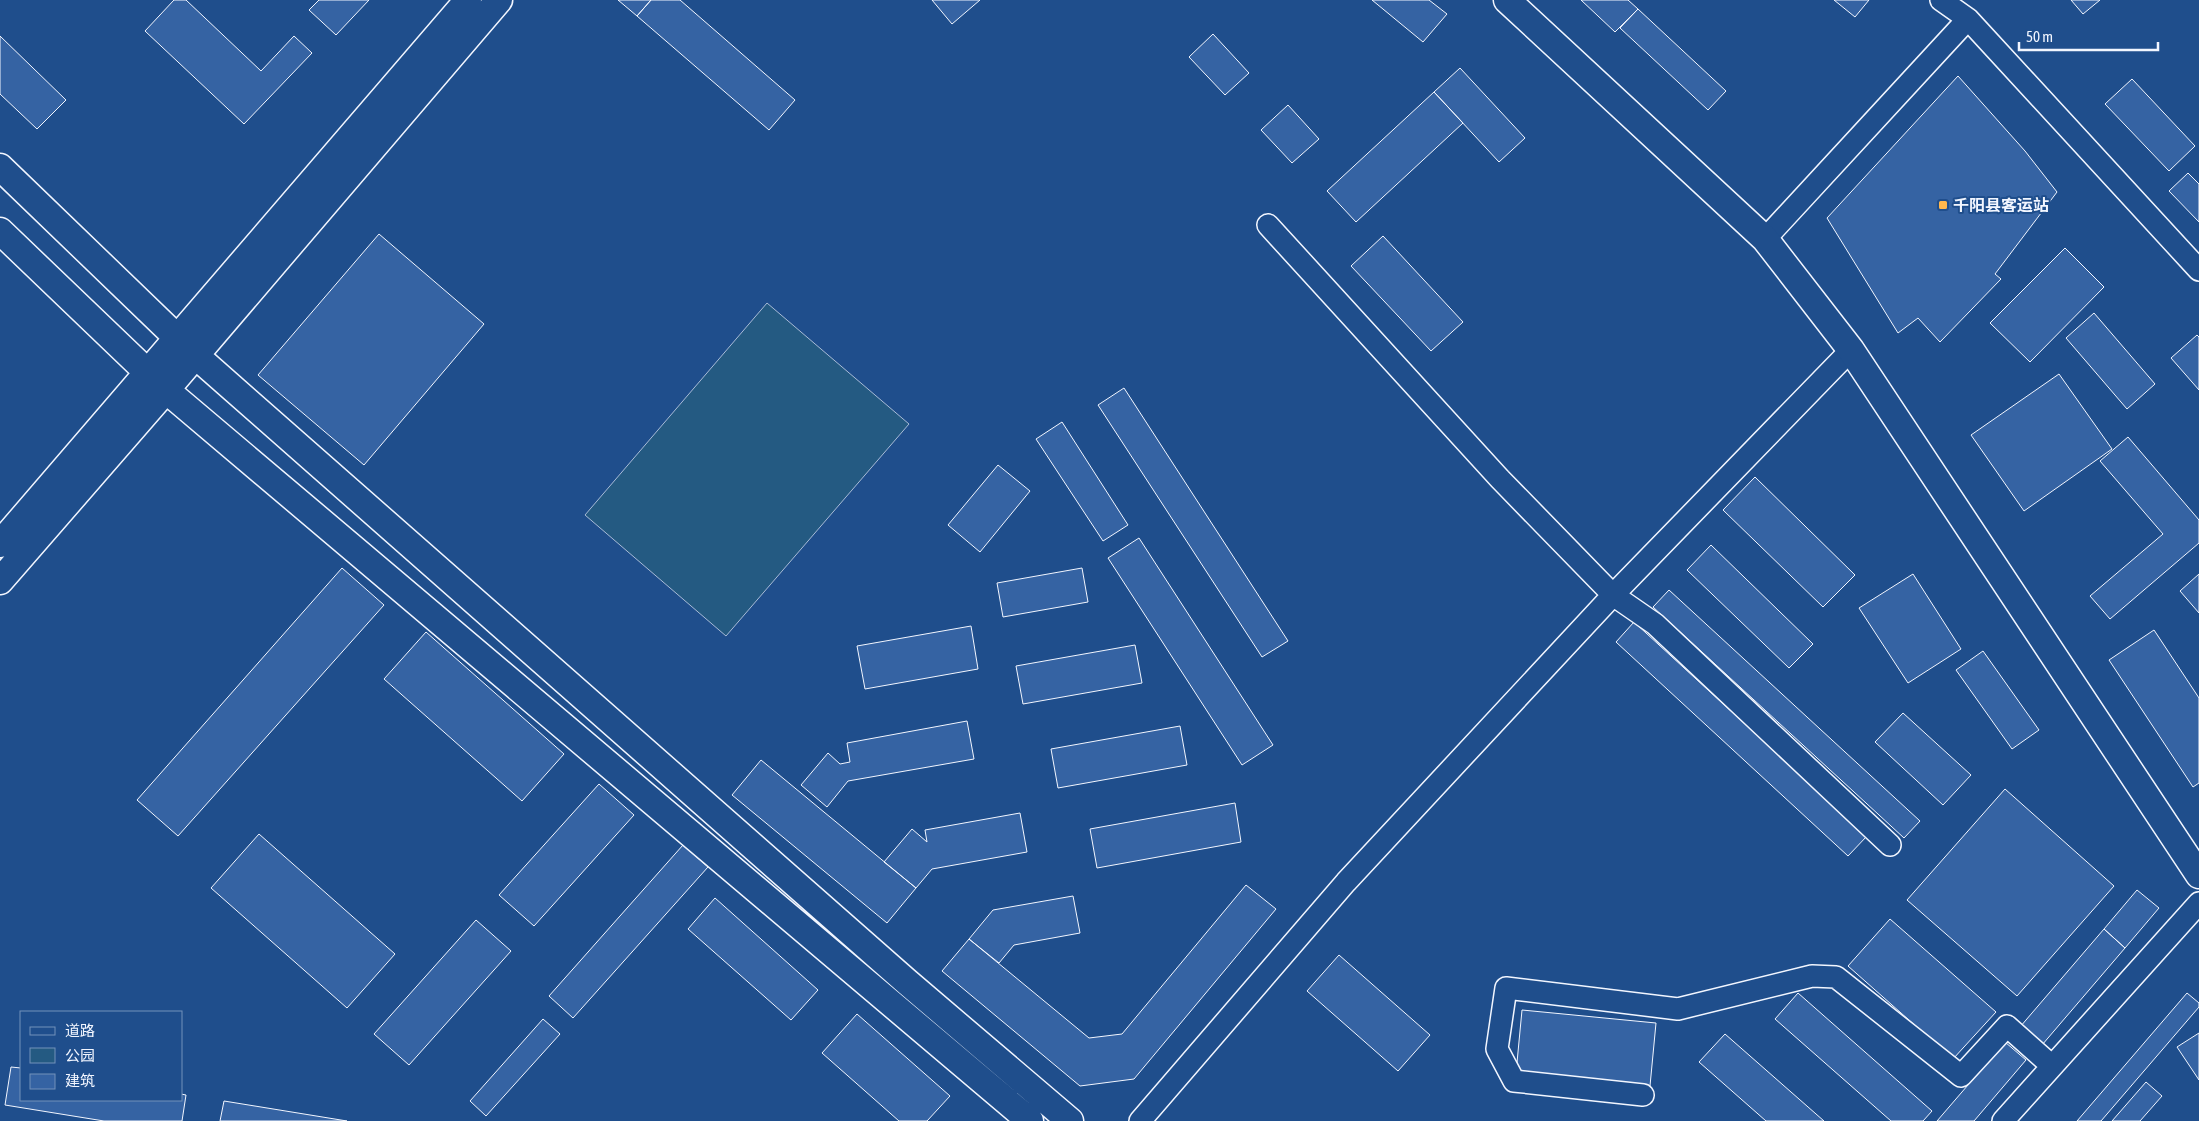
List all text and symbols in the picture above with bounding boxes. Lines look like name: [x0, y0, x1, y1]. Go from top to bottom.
scale bar: [2019, 20, 2158, 52]
text: 50 m: [2026, 28, 2053, 45]
place label: 千阳县客运站: [1953, 196, 2049, 214]
marker: 千阳县客运站: [1937, 199, 1949, 211]
legend: [20, 1011, 182, 1101]
text: 道路: [65, 1022, 95, 1039]
text: 公园: [65, 1047, 95, 1064]
text: 建筑: [65, 1072, 95, 1089]

